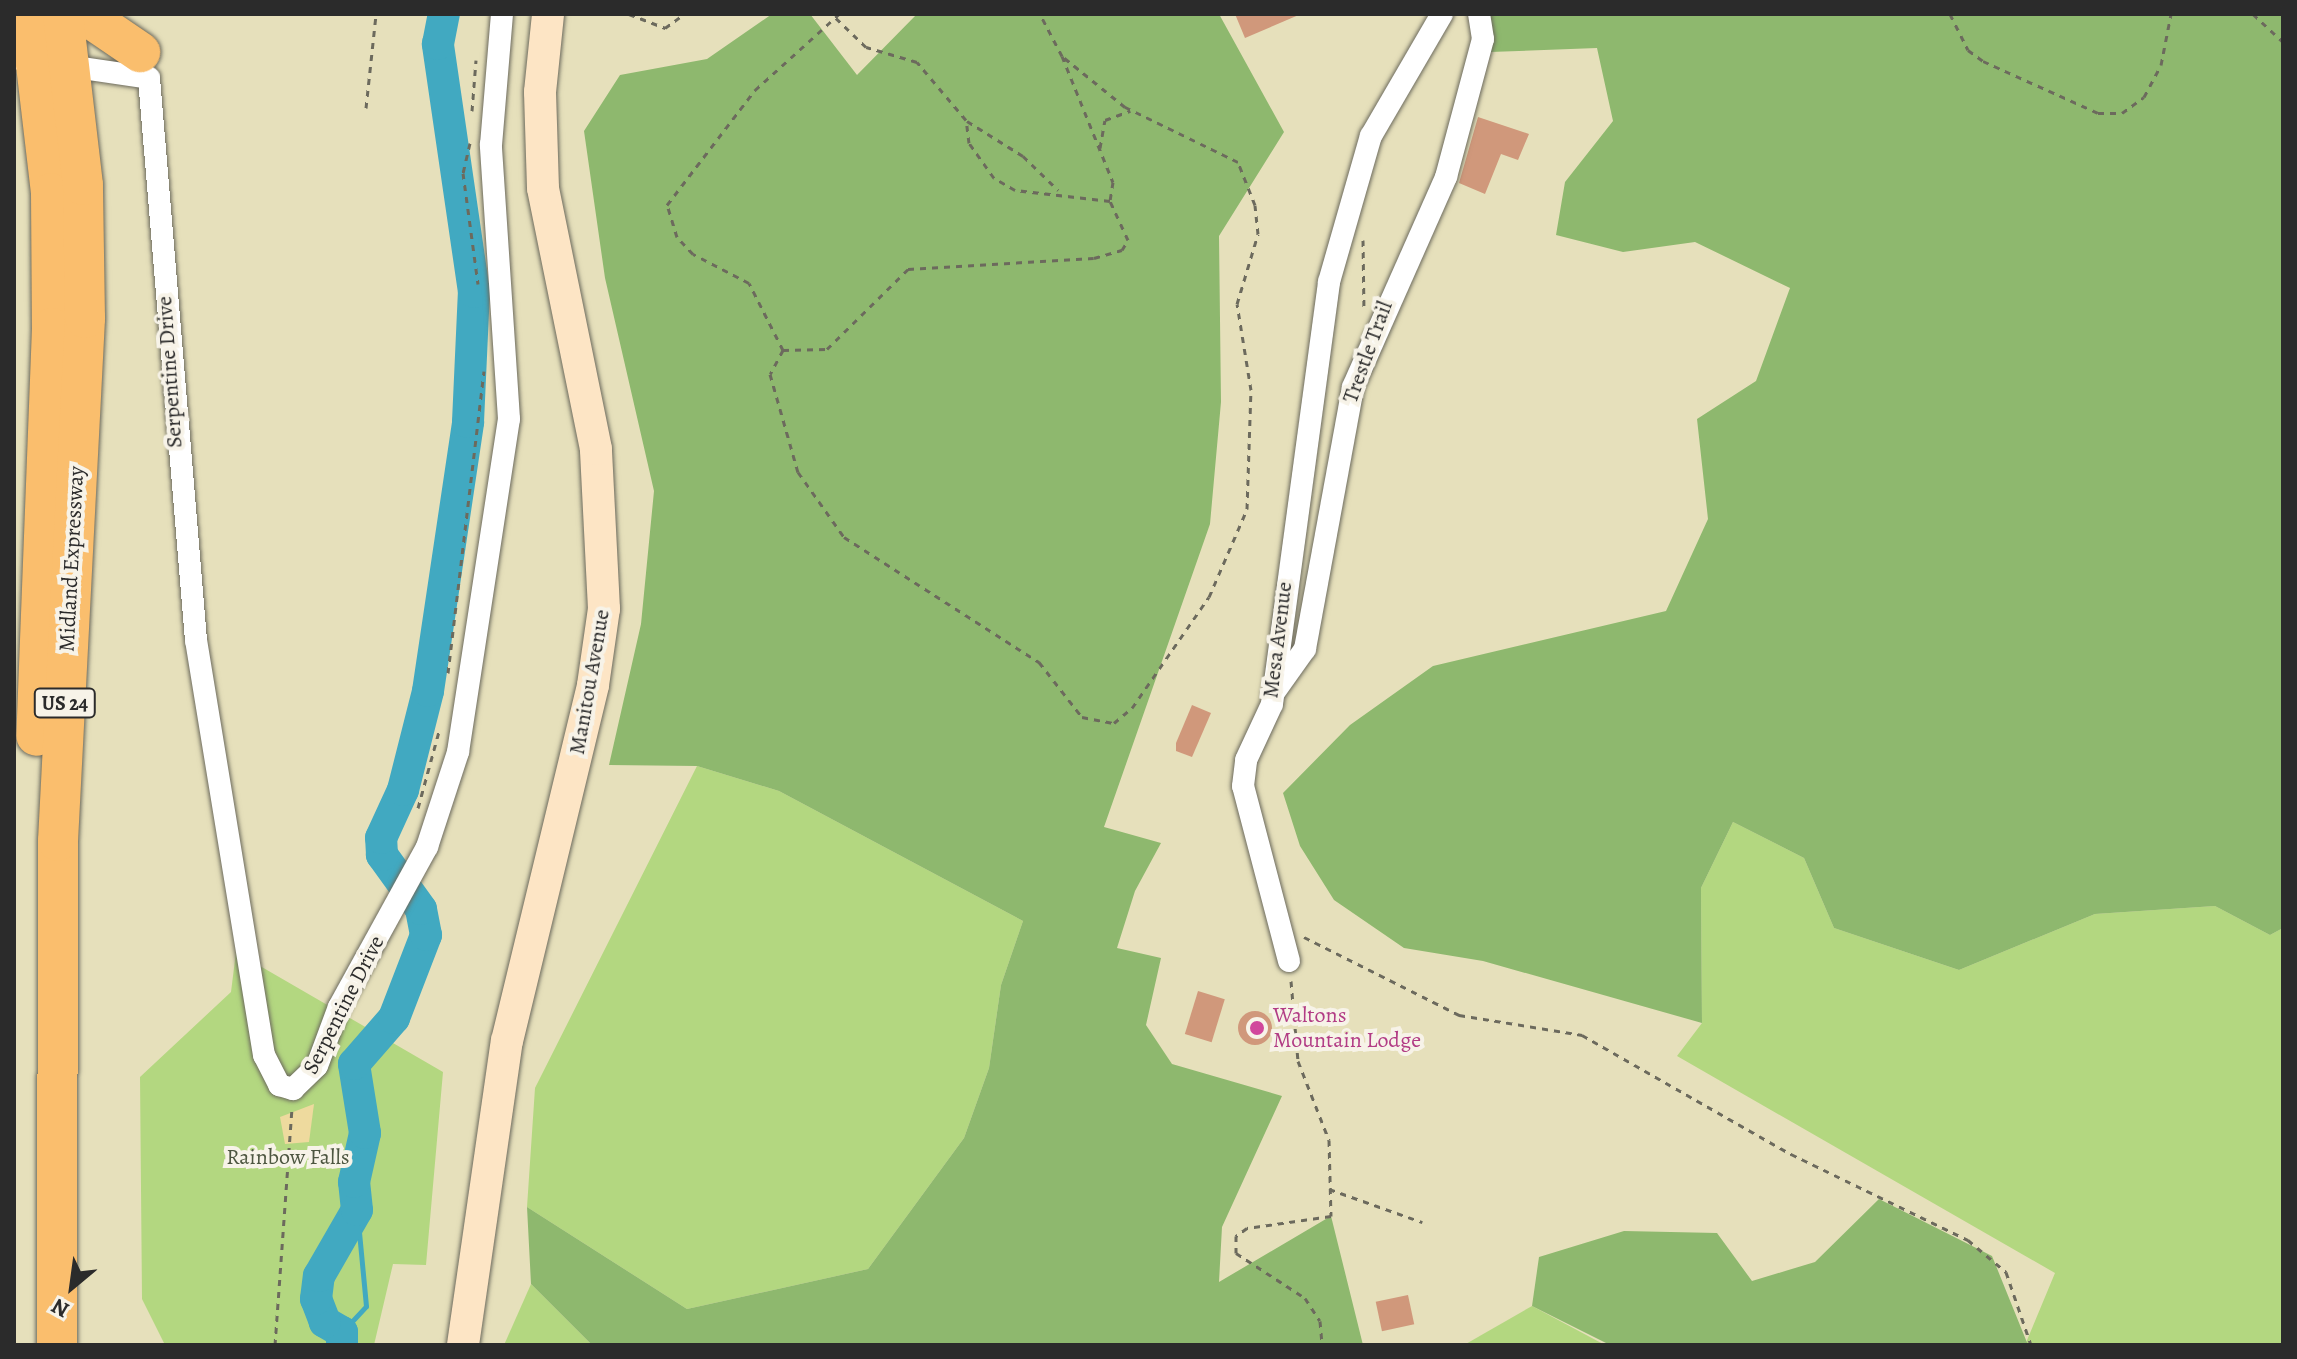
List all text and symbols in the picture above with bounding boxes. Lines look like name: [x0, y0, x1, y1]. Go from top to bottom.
street label: Serpentine Drive: [152, 295, 188, 449]
street label: Trestle Trail: [1337, 297, 1399, 407]
street label: Midland Expressway: [54, 465, 90, 653]
street label: Mesa Avenue: [1258, 580, 1298, 700]
street label: Manitou Avenue: [564, 607, 616, 757]
road number: US 24: [33, 687, 97, 719]
street label: Serpentine Drive: [298, 931, 390, 1079]
place label: Waltons Mountain Lodge: [1273, 1002, 1421, 1054]
marker: Waltons Mountain Lodge: [1248, 1019, 1266, 1037]
park label: Rainbow Falls: [226, 1145, 350, 1171]
north arrow: [32, 1247, 112, 1327]
text: N: [46, 1291, 75, 1325]

